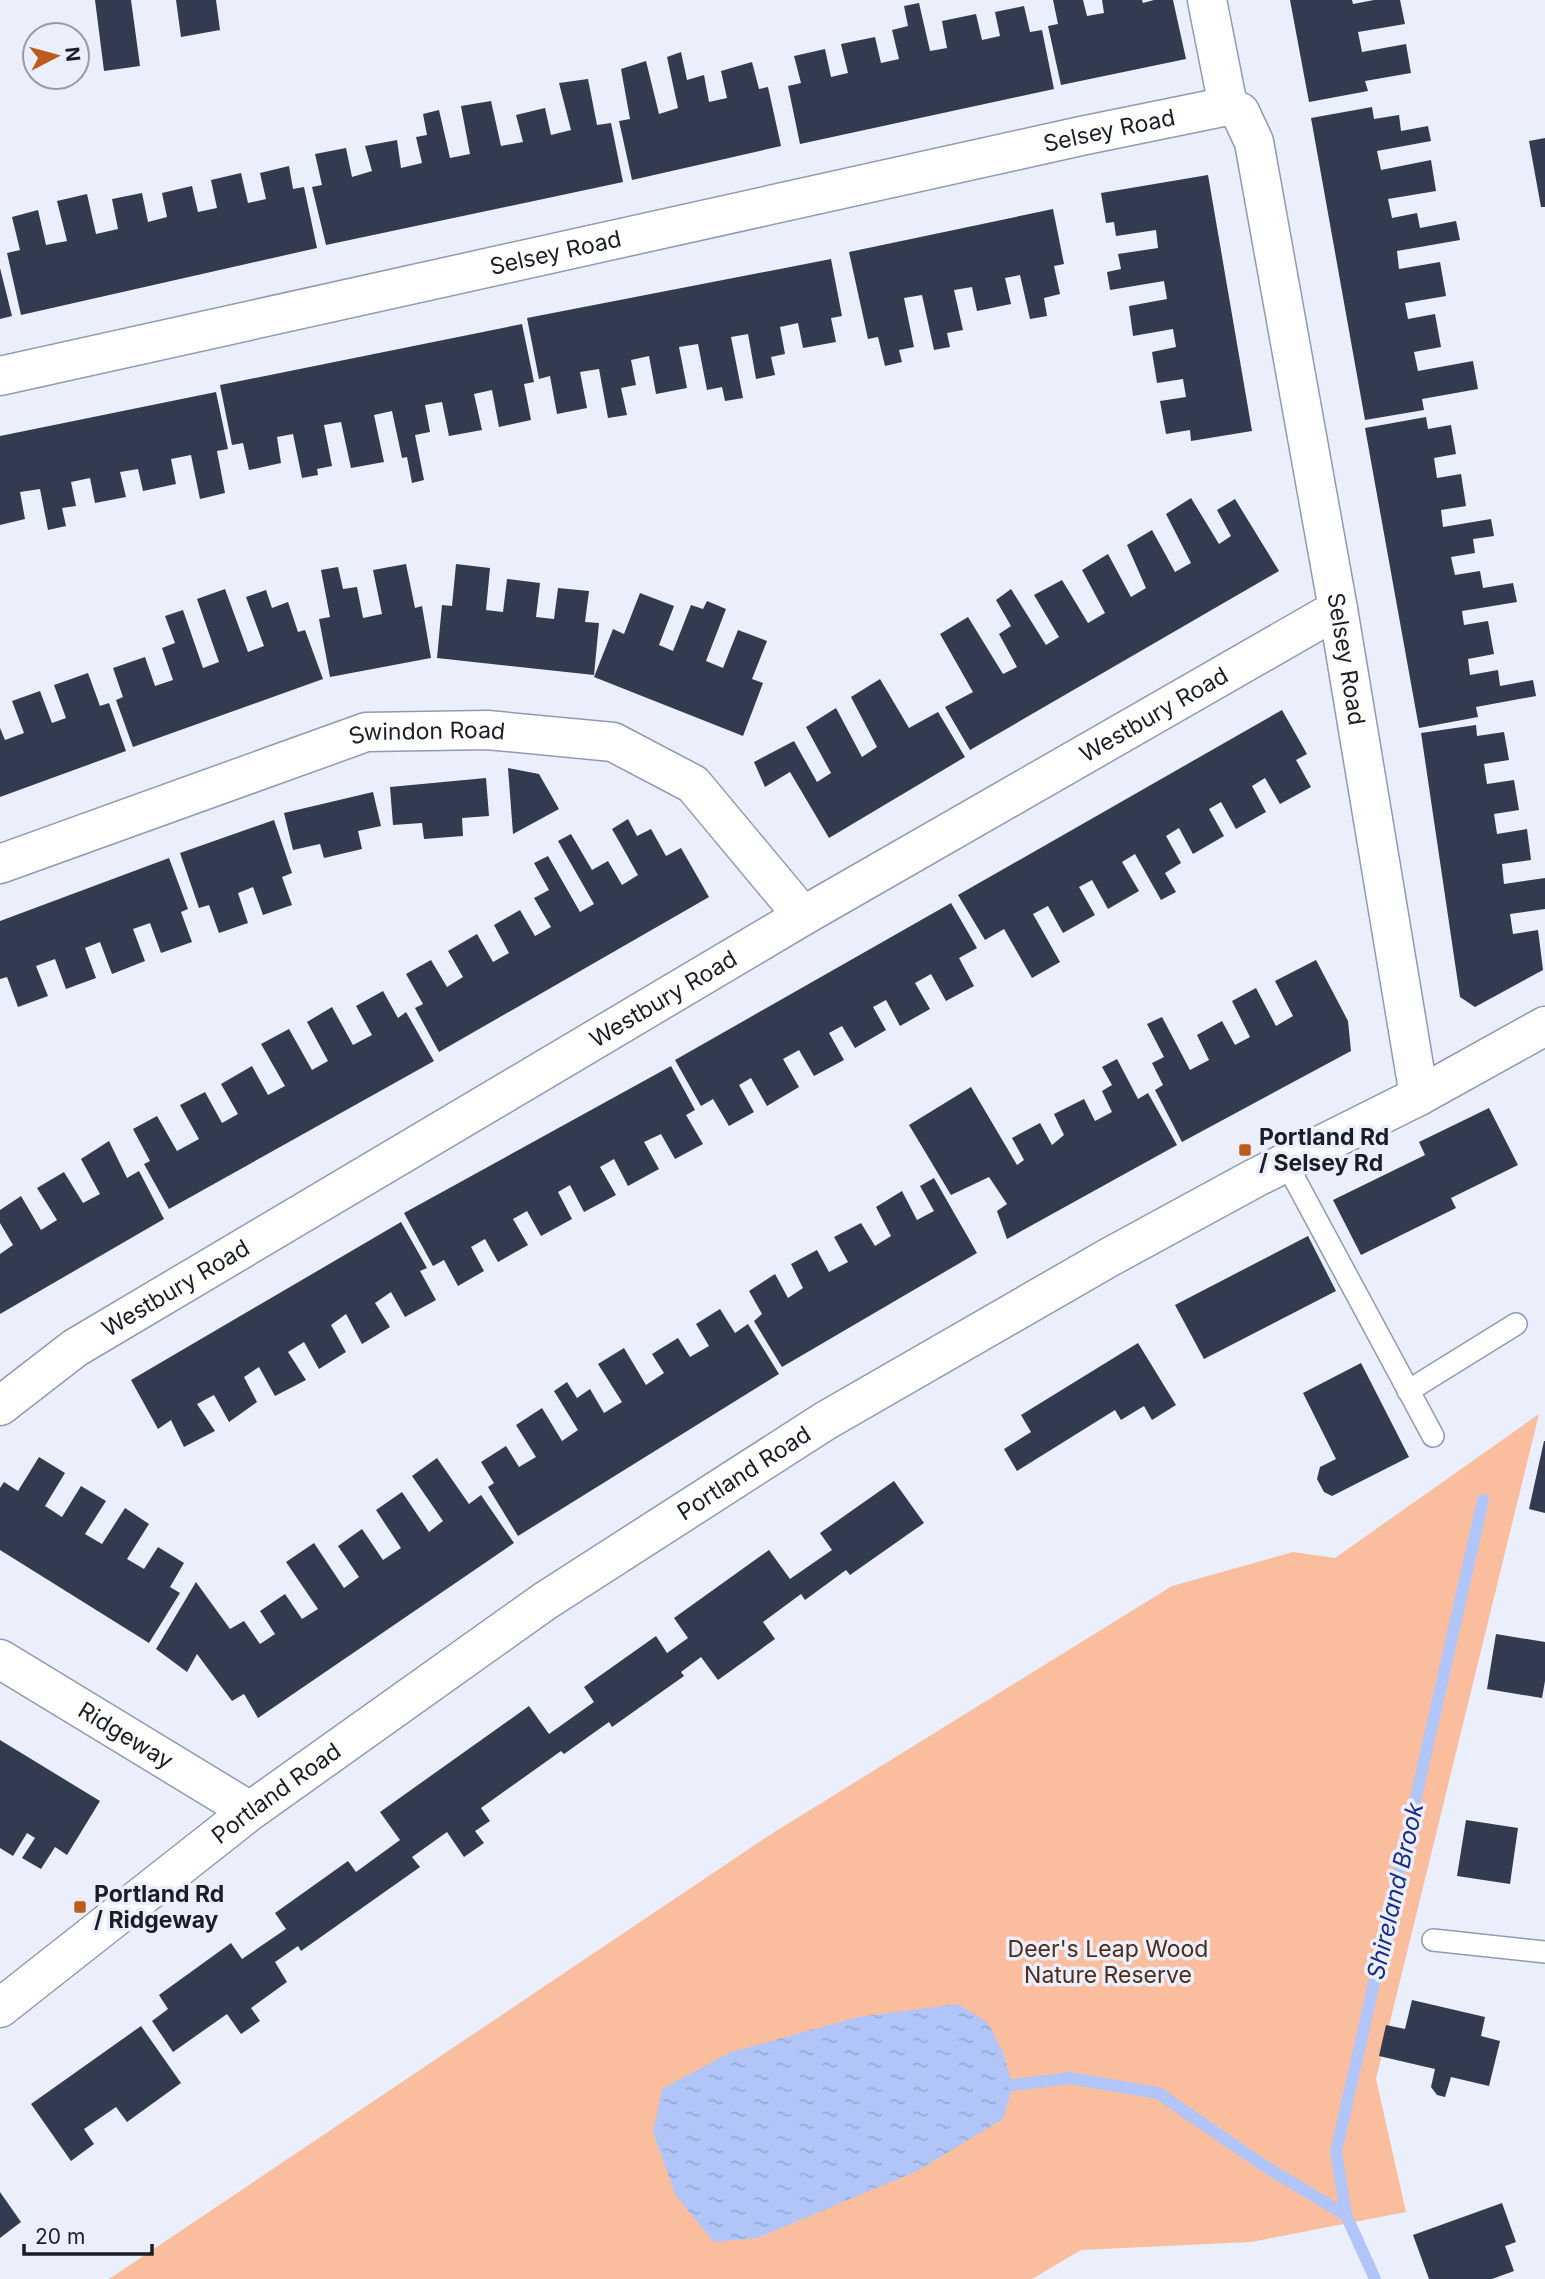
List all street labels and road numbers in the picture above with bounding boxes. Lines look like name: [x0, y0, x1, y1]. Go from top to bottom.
street label: Selsey Road: [1041, 103, 1177, 158]
street label: Selsey Road: [487, 225, 624, 281]
street label: Selsey Road: [1321, 591, 1371, 727]
street label: Westbury Road: [1075, 661, 1233, 768]
street label: Swindon Road: [345, 716, 506, 751]
street label: Westbury Road: [585, 944, 742, 1053]
street label: Westbury Road: [97, 1234, 254, 1343]
street label: Portland Road: [672, 1420, 816, 1526]
street label: Ridgeway: [73, 1696, 178, 1775]
street label: Portland Road: [206, 1737, 346, 1850]

